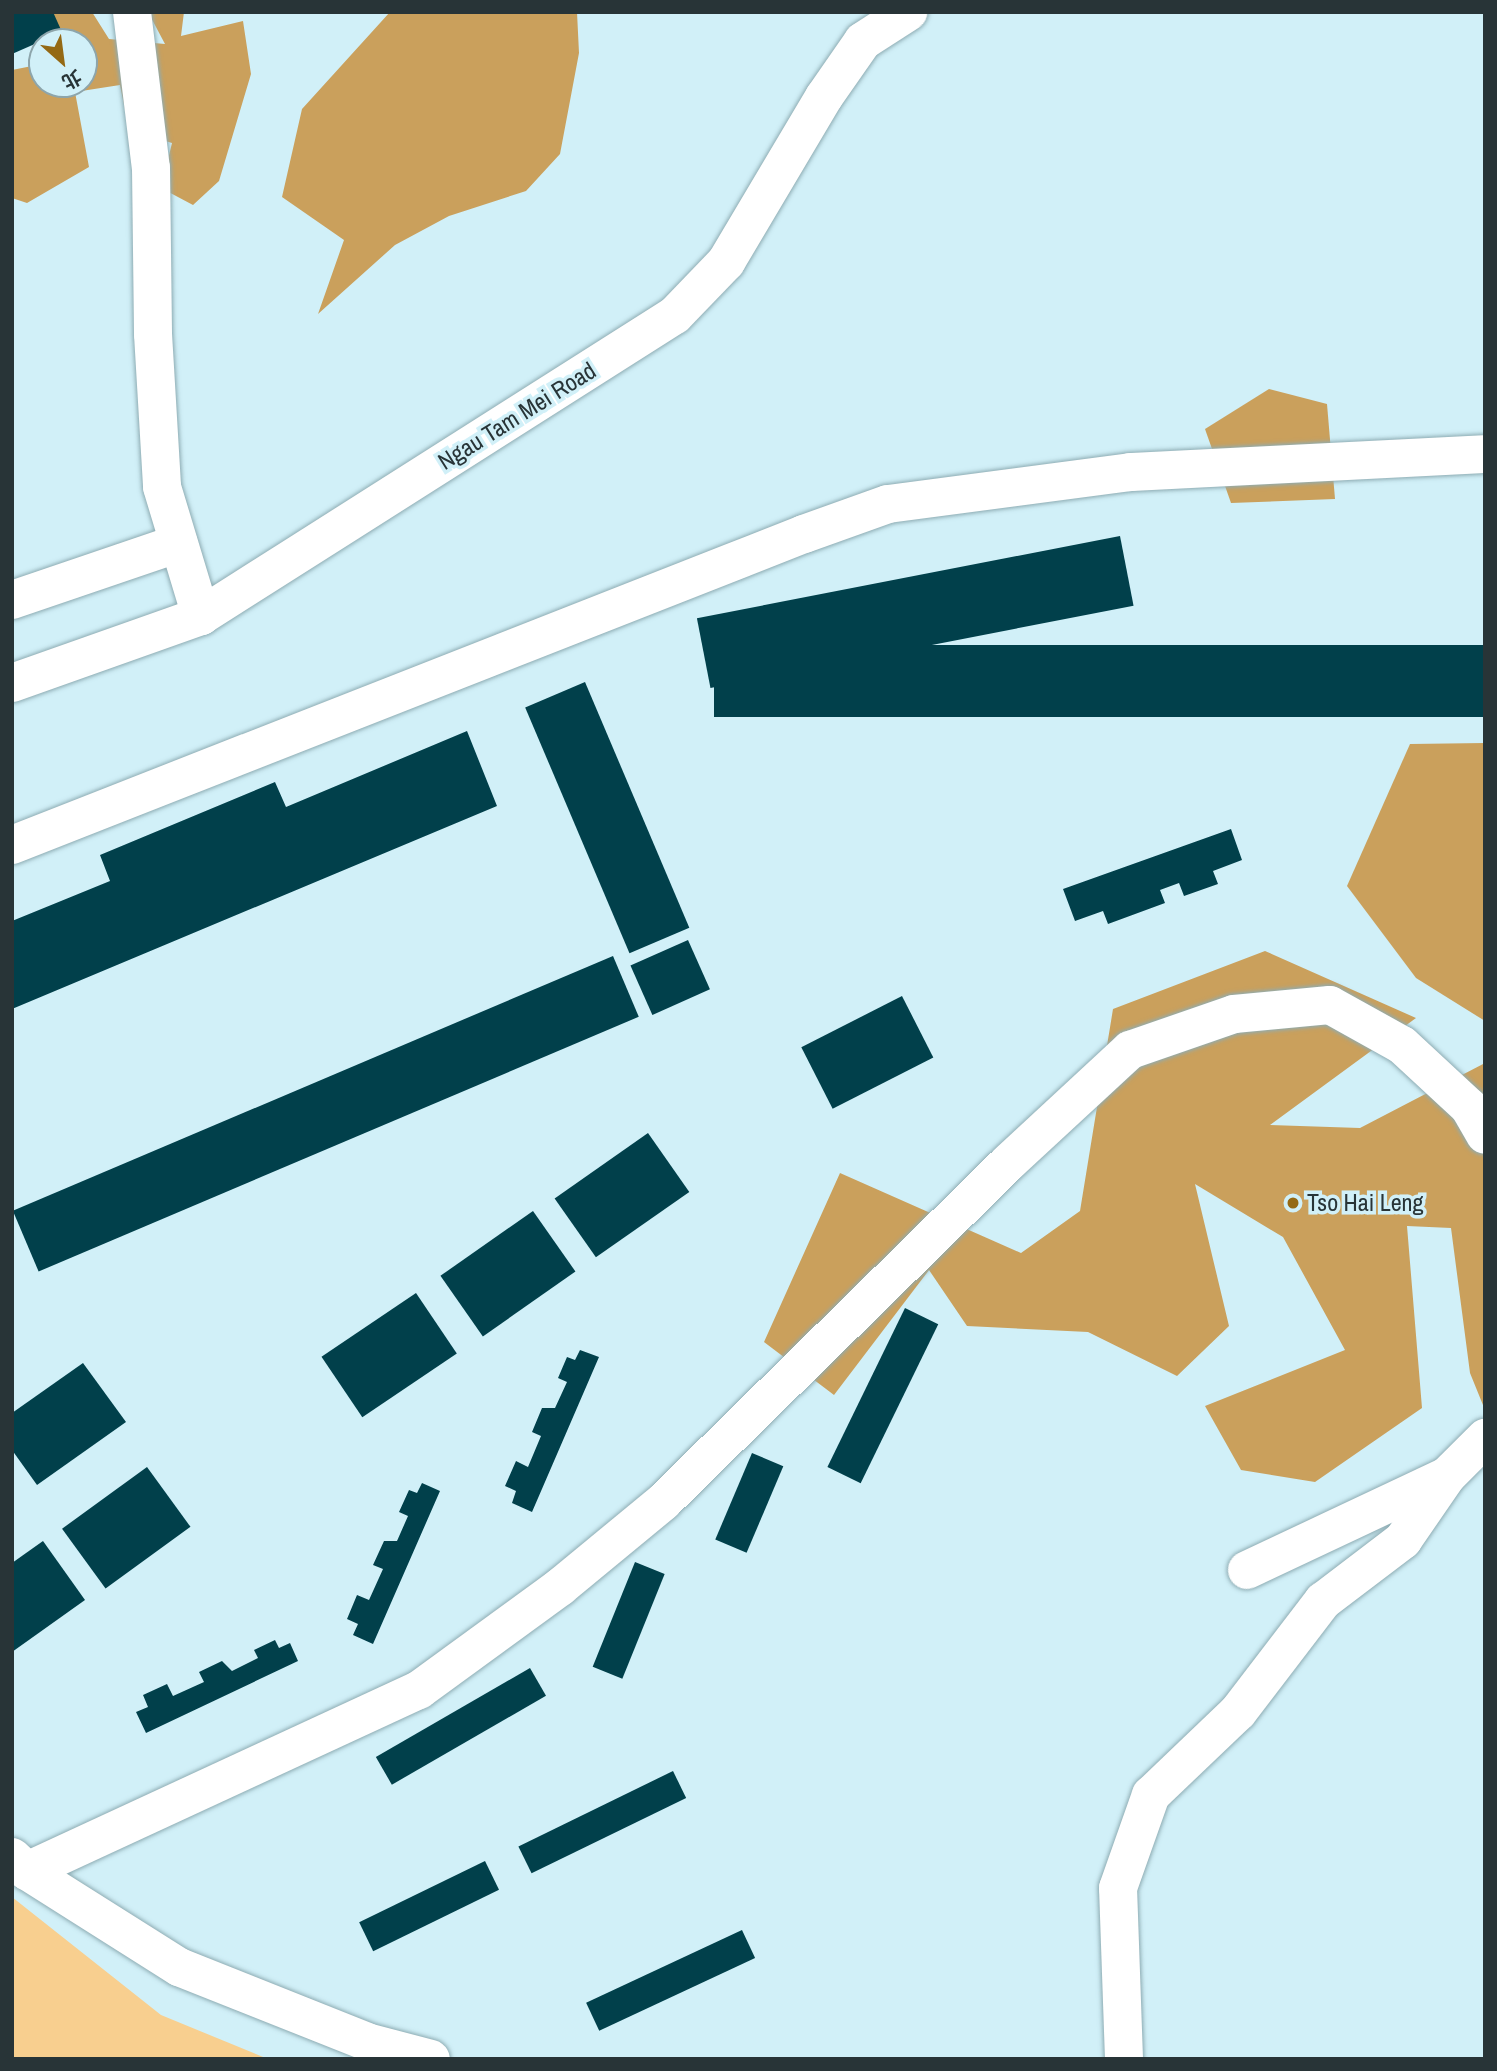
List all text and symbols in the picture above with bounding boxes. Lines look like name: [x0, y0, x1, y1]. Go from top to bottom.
north arrow: [28, 28, 98, 98]
text: 北: [57, 64, 86, 96]
street label: Ngau Tam Mei Road: [433, 356, 601, 476]
place label: Tso Hai Leng: [1307, 1189, 1423, 1217]
marker: Tso Hai Leng: [1285, 1195, 1301, 1211]

